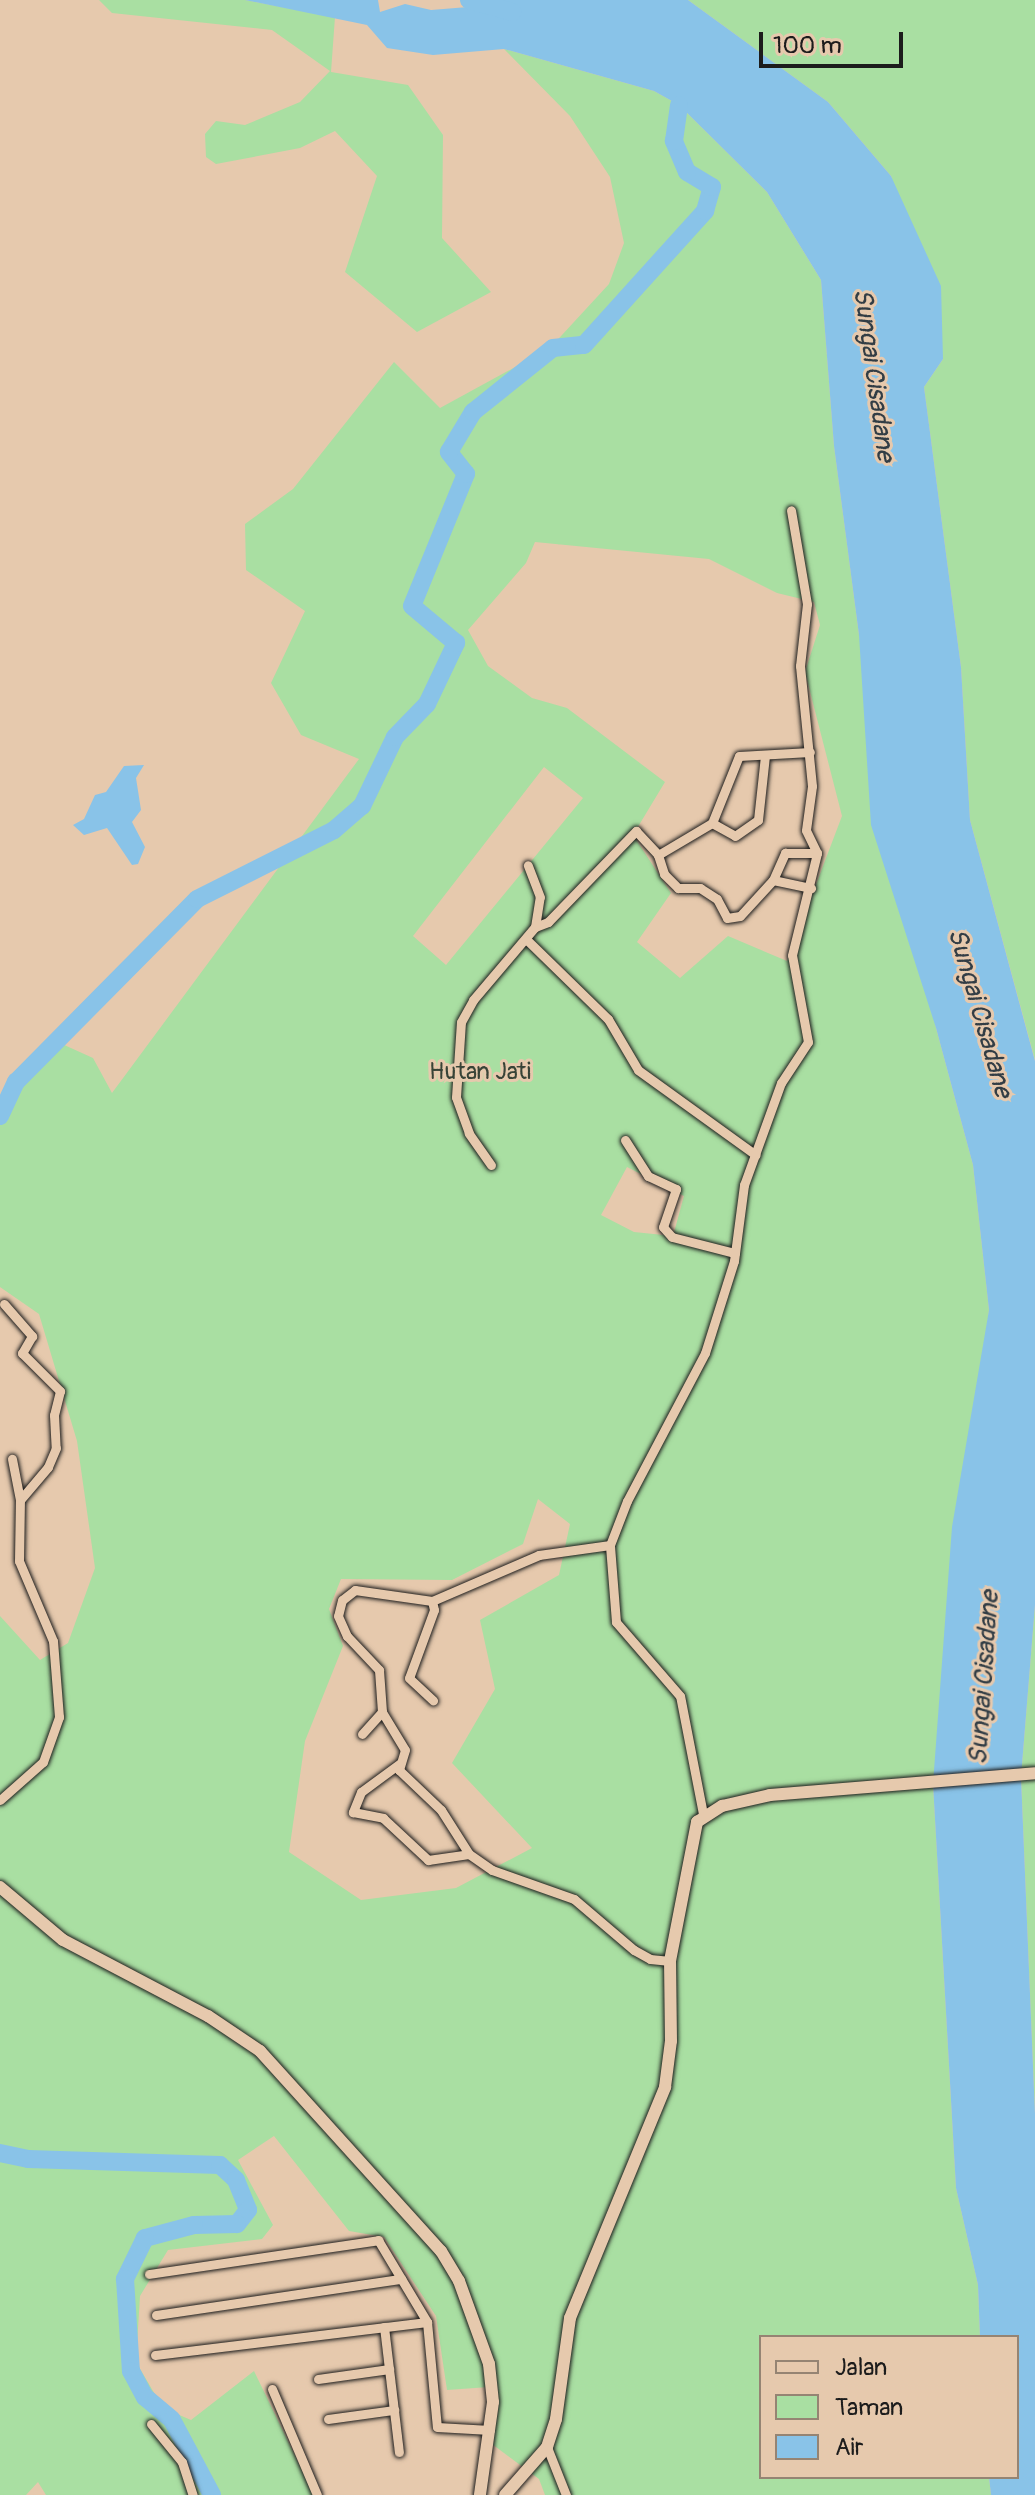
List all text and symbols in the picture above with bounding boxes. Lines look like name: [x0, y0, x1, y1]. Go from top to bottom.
scale bar: [763, 16, 907, 66]
text: 100 m: [773, 31, 842, 60]
water label: Sungai Cisadane: [845, 286, 901, 464]
water label: Sungai Cisadane: [940, 925, 1018, 1101]
park label: Hutan Jati: [429, 1058, 531, 1086]
water label: Sungai Cisadane: [963, 1590, 1007, 1766]
legend: [759, 2335, 1019, 2479]
text: Jalan: [835, 2353, 887, 2382]
text: Taman: [835, 2393, 903, 2422]
text: Air: [835, 2433, 863, 2462]

